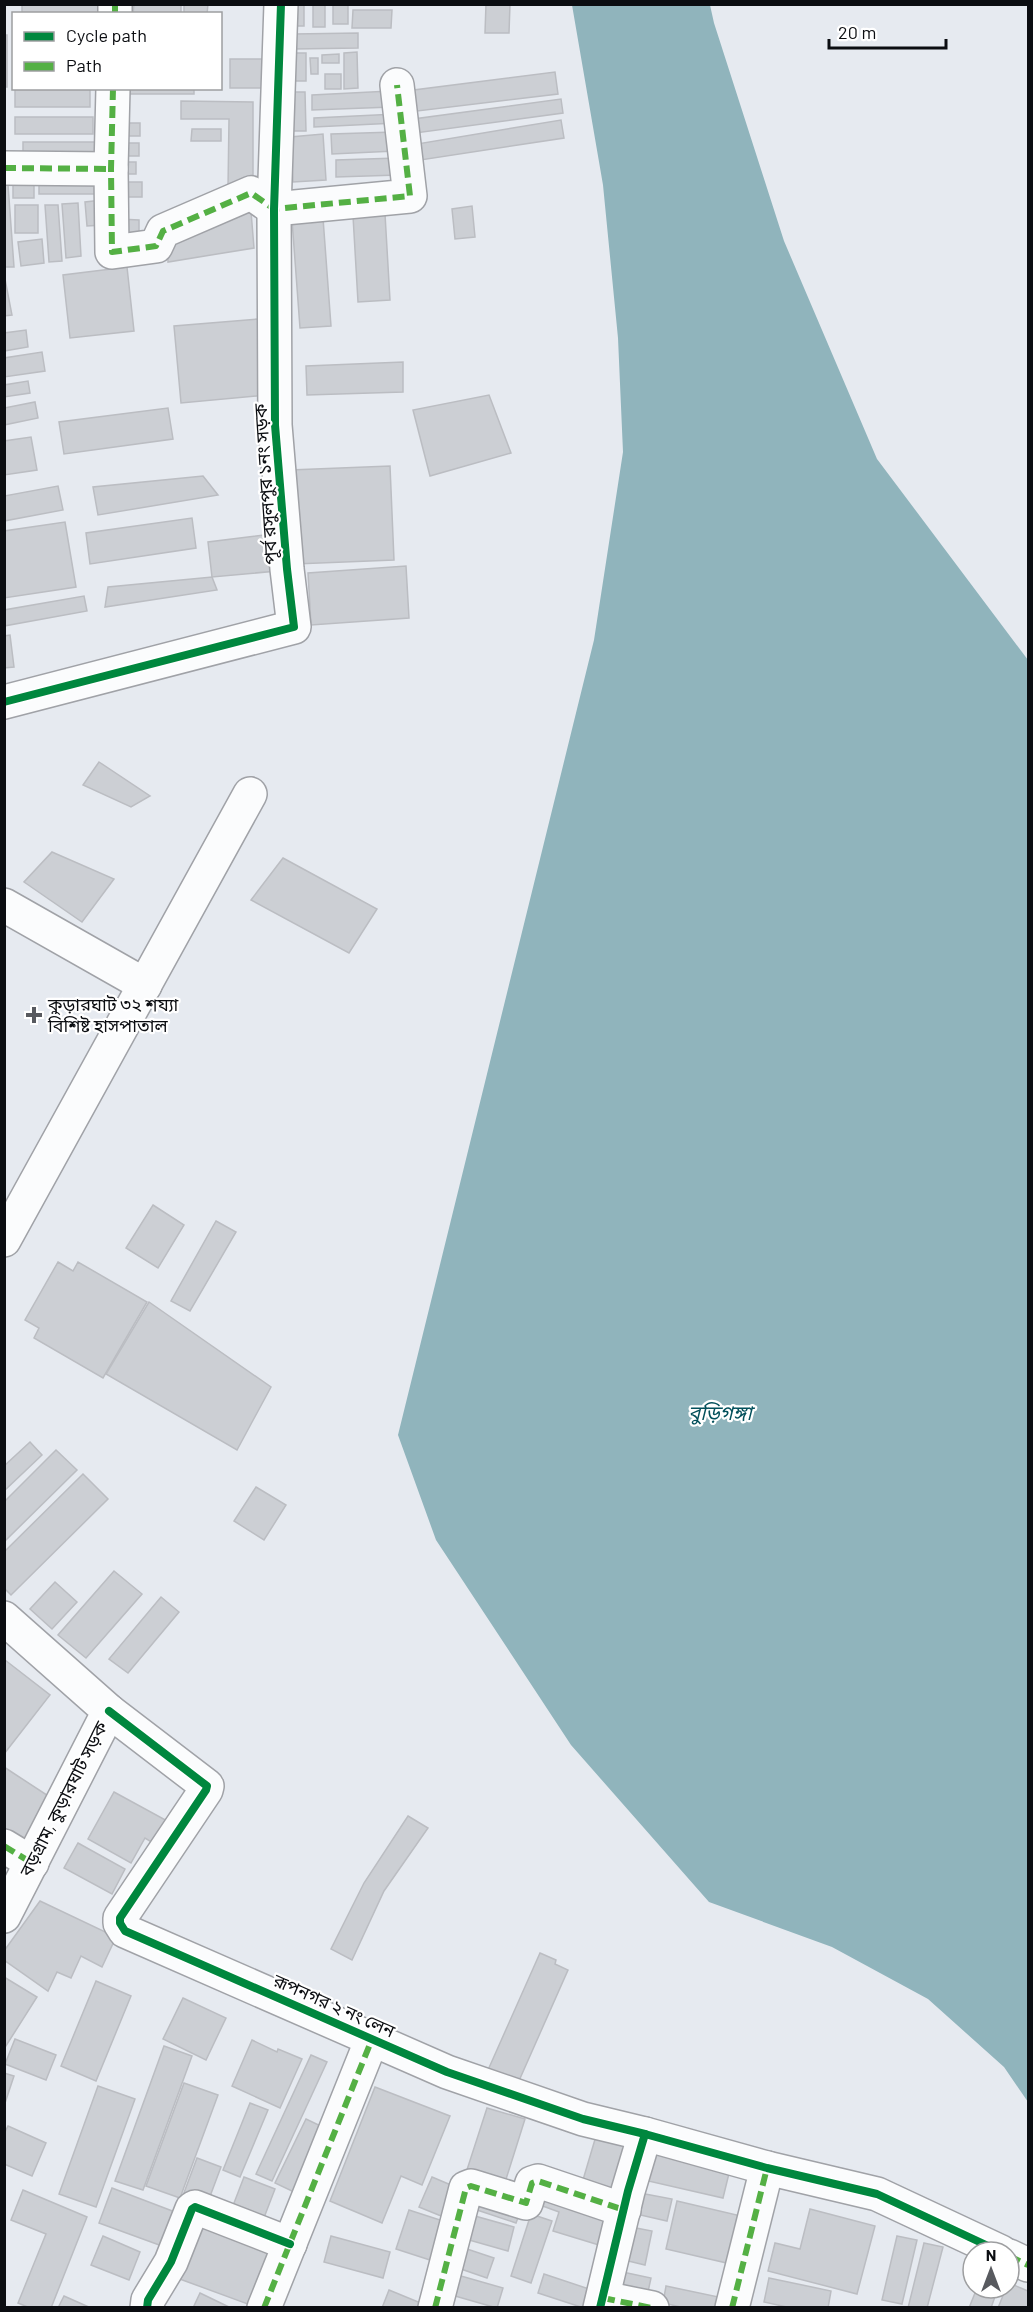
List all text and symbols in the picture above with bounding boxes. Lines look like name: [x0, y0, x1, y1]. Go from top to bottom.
legend: [12, 12, 222, 90]
scale bar: [829, 12, 946, 50]
text: 20 m: [838, 21, 876, 43]
text: Cycle path: [66, 24, 147, 46]
text: Path: [66, 54, 102, 76]
street label: পূর্ব রসুলপুর ১নং সড়ক: [248, 402, 283, 565]
place label: কুড়ারঘাট ৩২ শয্যা বিশিষ্ট হাসপাতাল: [47, 993, 179, 1036]
marker: কুড়ারঘাট ৩২ শয্যা বিশিষ্ট হাসপাতাল: [25, 1006, 43, 1024]
water label: বুড়িগঙ্গা: [688, 1400, 755, 1425]
street label: বড়গ্রাম, কুড়ারঘাট সড়ক: [14, 1717, 113, 1881]
street label: রূপনগর ২ নং লেন: [269, 1968, 400, 2042]
north arrow: [961, 2240, 1021, 2300]
text: N: [986, 2245, 996, 2264]

